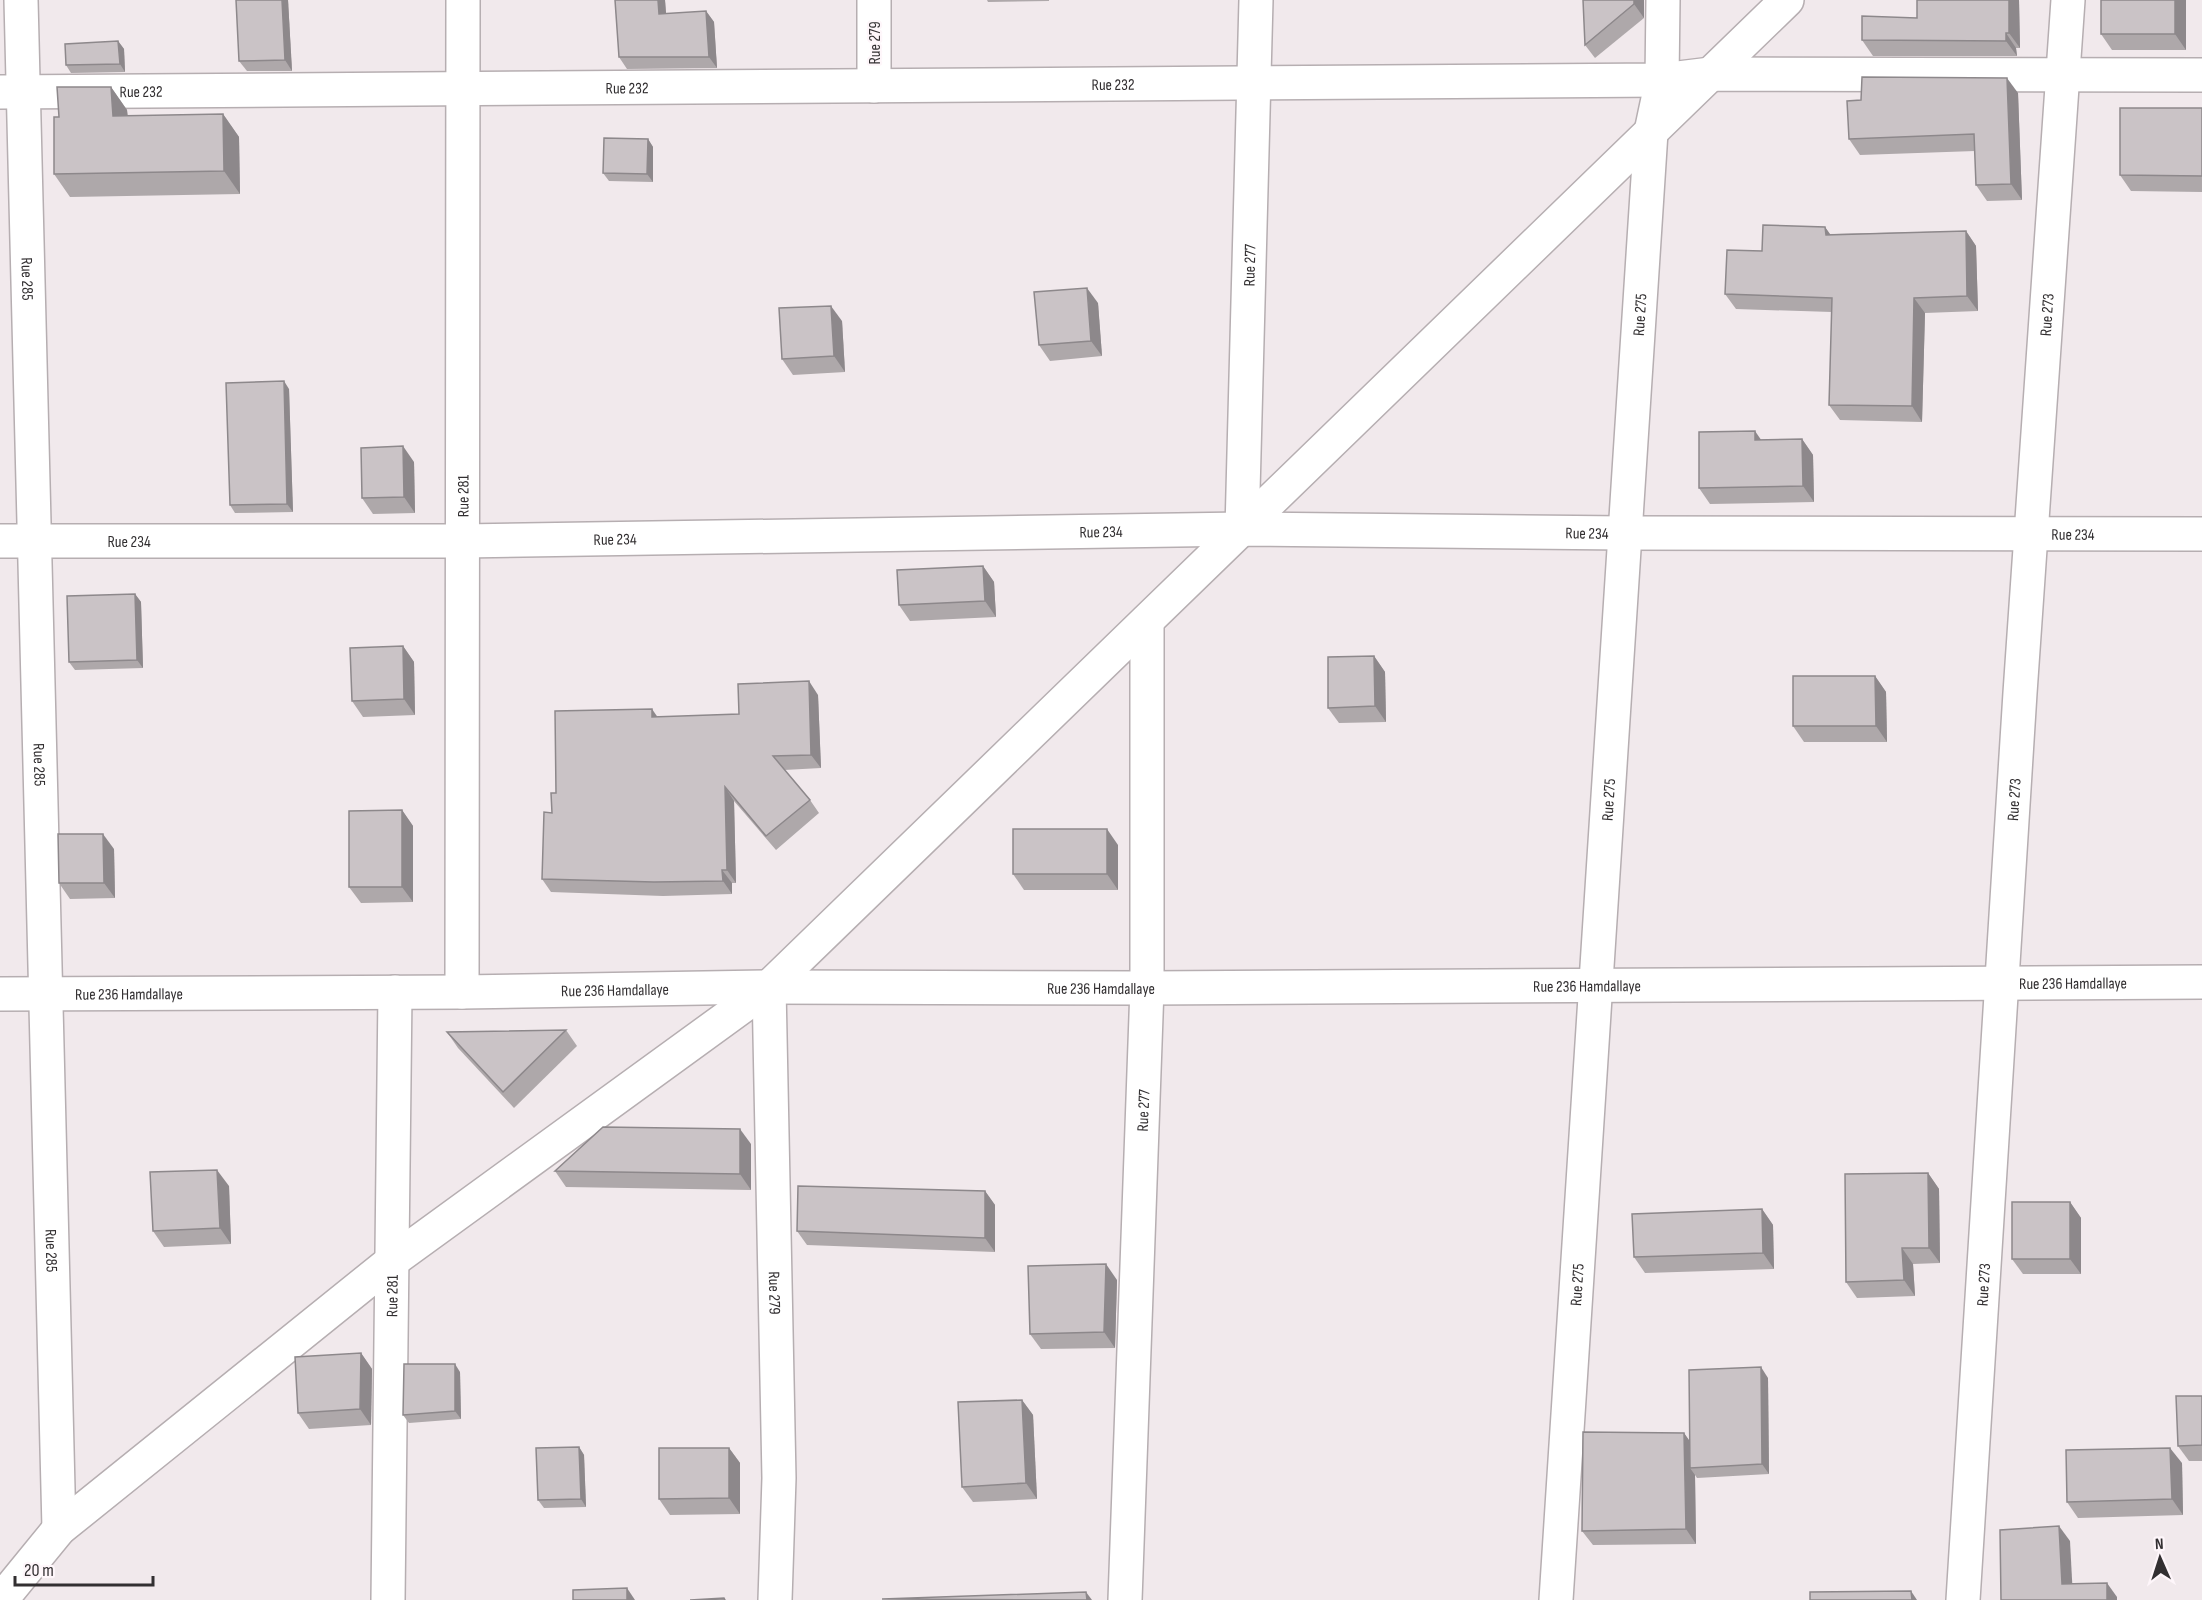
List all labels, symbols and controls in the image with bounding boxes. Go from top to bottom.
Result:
street label: Rue 279 [866,21,885,65]
street label: Rue 232 [1091,76,1135,95]
street label: Rue 232 [605,79,649,99]
street label: Rue 232 [119,83,163,102]
street label: Rue 277 [1240,243,1261,287]
street label: Rue 285 [16,257,36,301]
street label: Rue 275 [1630,293,1652,337]
street label: Rue 273 [2037,293,2059,337]
street label: Rue 281 [454,474,474,517]
street label: Rue 234 [1079,523,1123,543]
street label: Rue 234 [1565,524,1609,544]
street label: Rue 234 [2051,526,2095,545]
street label: Rue 234 [593,530,637,550]
street label: Rue 234 [107,533,151,552]
street label: Rue 285 [28,743,49,787]
street label: Rue 275 [1598,778,1620,822]
street label: Rue 273 [2004,778,2026,822]
street label: Rue 236 Hamdallaye [2019,974,2127,994]
street label: Rue 236 Hamdallaye [1533,977,1641,997]
street label: Rue 236 Hamdallaye [1047,980,1155,999]
street label: Rue 236 Hamdallaye [561,981,669,1001]
street label: Rue 236 Hamdallaye [75,985,183,1005]
street label: Rue 277 [1134,1088,1154,1132]
street label: Rue 285 [41,1229,61,1272]
street label: Rue 275 [1567,1263,1589,1307]
street label: Rue 273 [1973,1263,1995,1307]
street label: Rue 279 [764,1271,784,1315]
street label: Rue 281 [383,1274,403,1317]
north arrow [2130,1528,2190,1588]
text: N [2155,1535,2164,1554]
scale bar [15,1549,153,1587]
text: 20 m [24,1560,54,1581]

